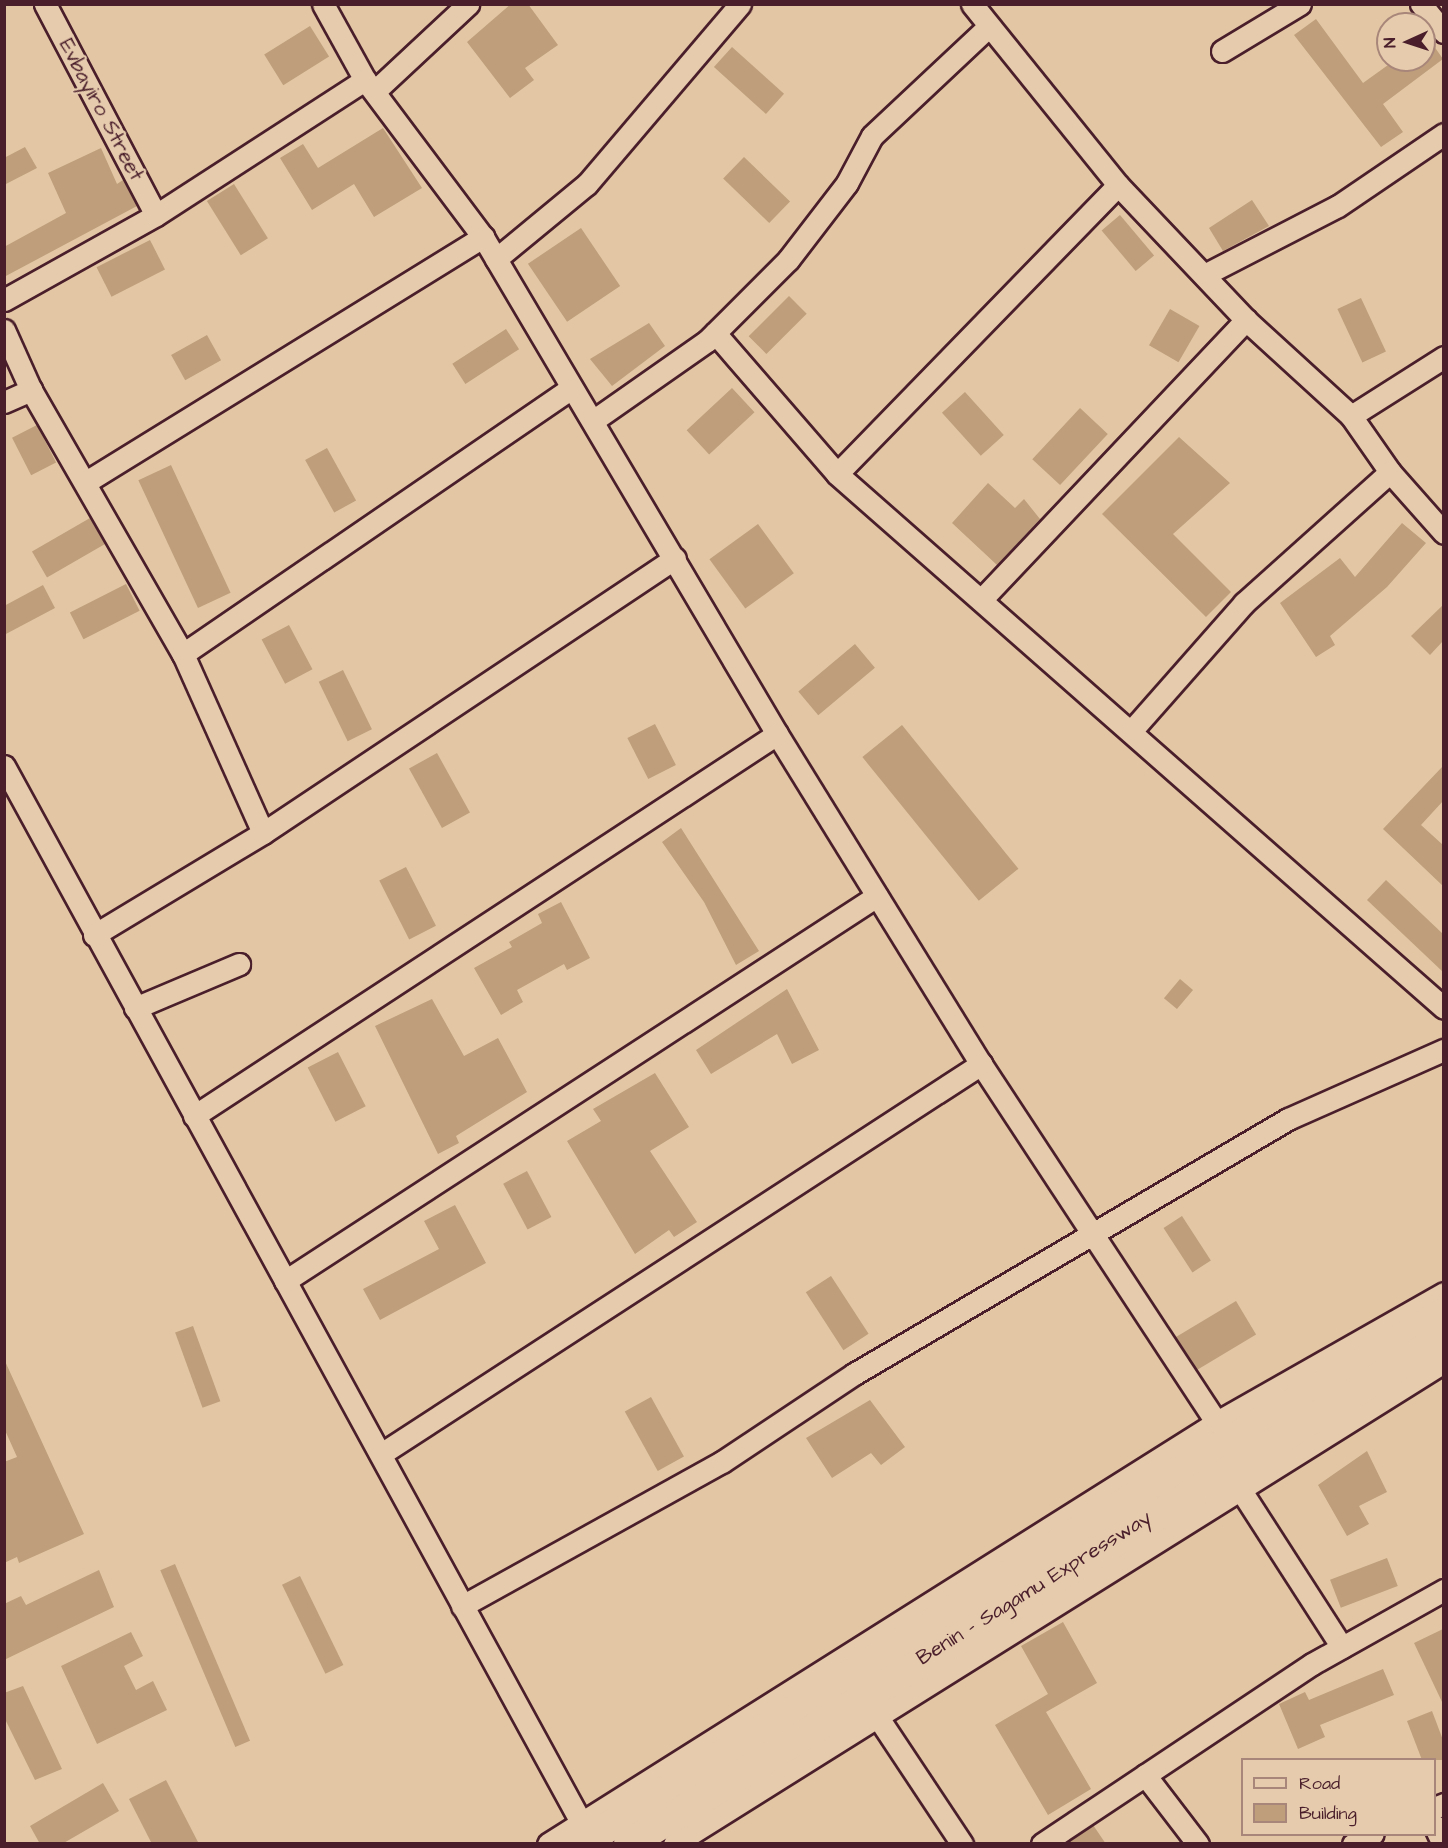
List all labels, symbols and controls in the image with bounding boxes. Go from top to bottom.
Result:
north arrow [1376,12,1436,72]
street label: Evbayiro Street [53,35,149,185]
text: N [1379,37,1401,48]
street label: Benin - Sagamu Expressway [912,1505,1156,1671]
legend [1241,1758,1436,1836]
text: Road [1299,1771,1340,1796]
text: Building [1299,1801,1357,1826]

